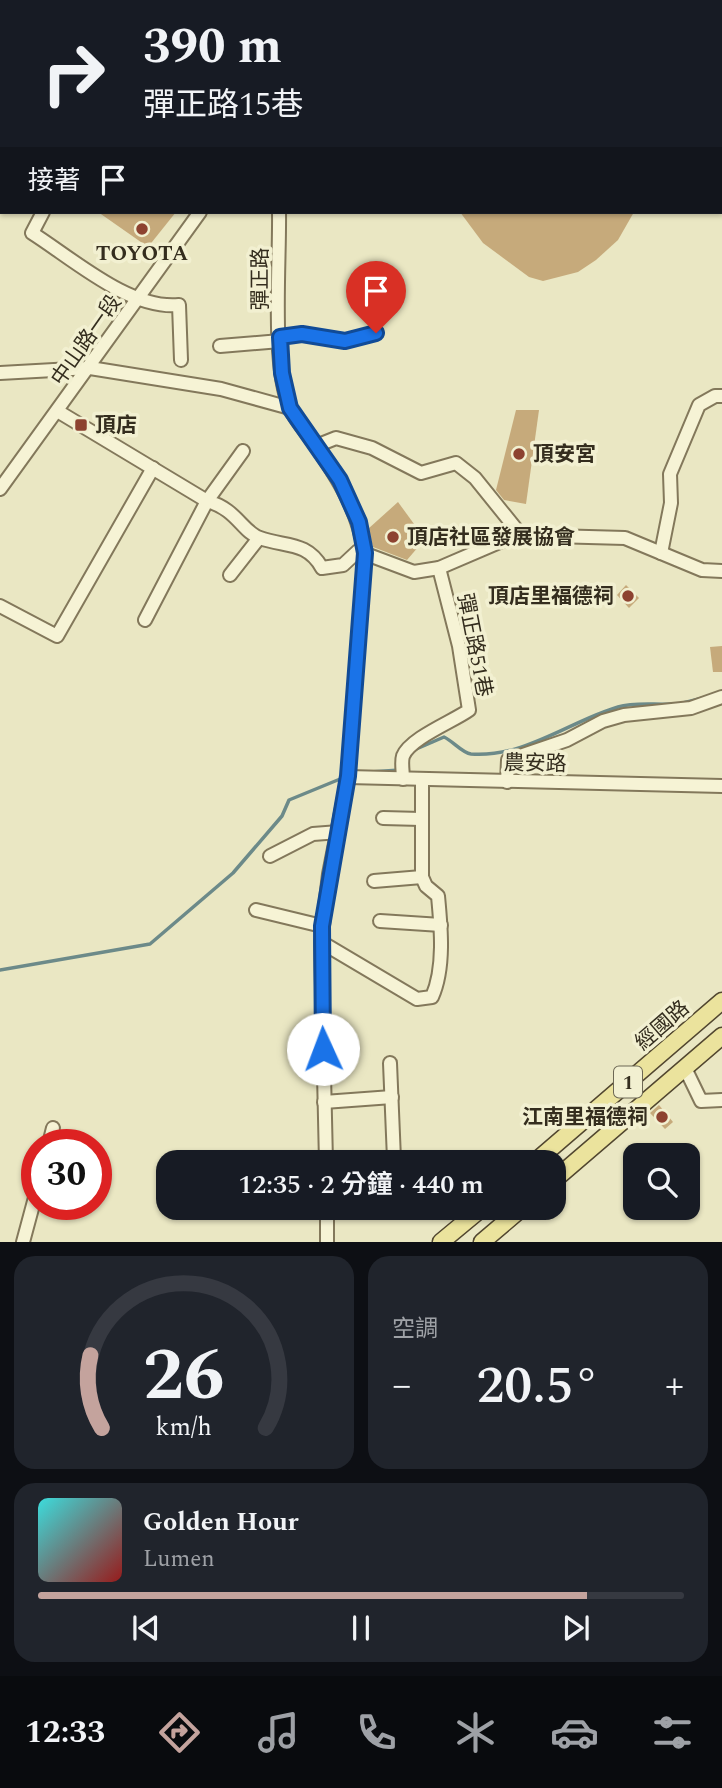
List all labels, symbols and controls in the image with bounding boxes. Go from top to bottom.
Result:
text: 390 m [143,10,282,85]
icon: right [28,28,119,119]
text: 彈正路15巷 [143,81,303,130]
text: 接著 [28,161,80,201]
icon: arrive [94,161,132,199]
marker: TOYOTA [134,221,150,237]
place label: TOYOTA [96,238,188,270]
street label: 彈正路 [245,248,277,311]
pin [346,261,406,333]
icon: arrive [357,272,395,310]
street label: 中山路一段 [44,288,130,393]
place label: 頂店 [95,410,137,442]
marker: 頂店 [73,417,89,433]
place label: 頂安宮 [533,439,596,471]
marker: 頂安宮 [511,446,527,462]
place label: 頂店社區發展協會 [407,522,575,554]
marker: 頂店社區發展協會 [385,529,401,545]
place label: 頂店里福德祠 [488,581,614,613]
marker: 頂店里福德祠 [620,588,636,604]
street label: 彈正路51巷 [448,591,500,700]
street label: 農安路 [503,747,567,781]
street label: 經國路 [628,993,697,1058]
position arrow [286,1012,360,1086]
road number: 1 [614,1066,642,1098]
place label: 江南里福德祠 [522,1102,648,1134]
marker: 江南里福德祠 [654,1109,670,1125]
speed limit sign: 30 [21,1129,112,1220]
map controls [623,1143,700,1220]
button: search [623,1143,700,1220]
text: 12:35 · 2 分鐘 · 440 m [238,1165,484,1205]
text: 空調 [392,1312,438,1347]
text: 26 [143,1322,225,1433]
text: 20.5° [476,1347,600,1426]
text: − [392,1357,411,1415]
text: + [665,1357,684,1415]
text: km/h [156,1409,212,1447]
text: Golden Hour [143,1502,299,1542]
text: Lumen [143,1542,215,1577]
icon: previous [127,1609,165,1647]
icon: pause [342,1609,380,1647]
icon: next [557,1609,595,1647]
text: 12:33 [25,1708,105,1757]
icon: directions [155,1708,204,1757]
icon: music [254,1708,303,1757]
icon: phone [352,1708,401,1757]
icon: climate [451,1708,500,1757]
icon: car [550,1708,599,1757]
icon: filters [648,1708,697,1757]

